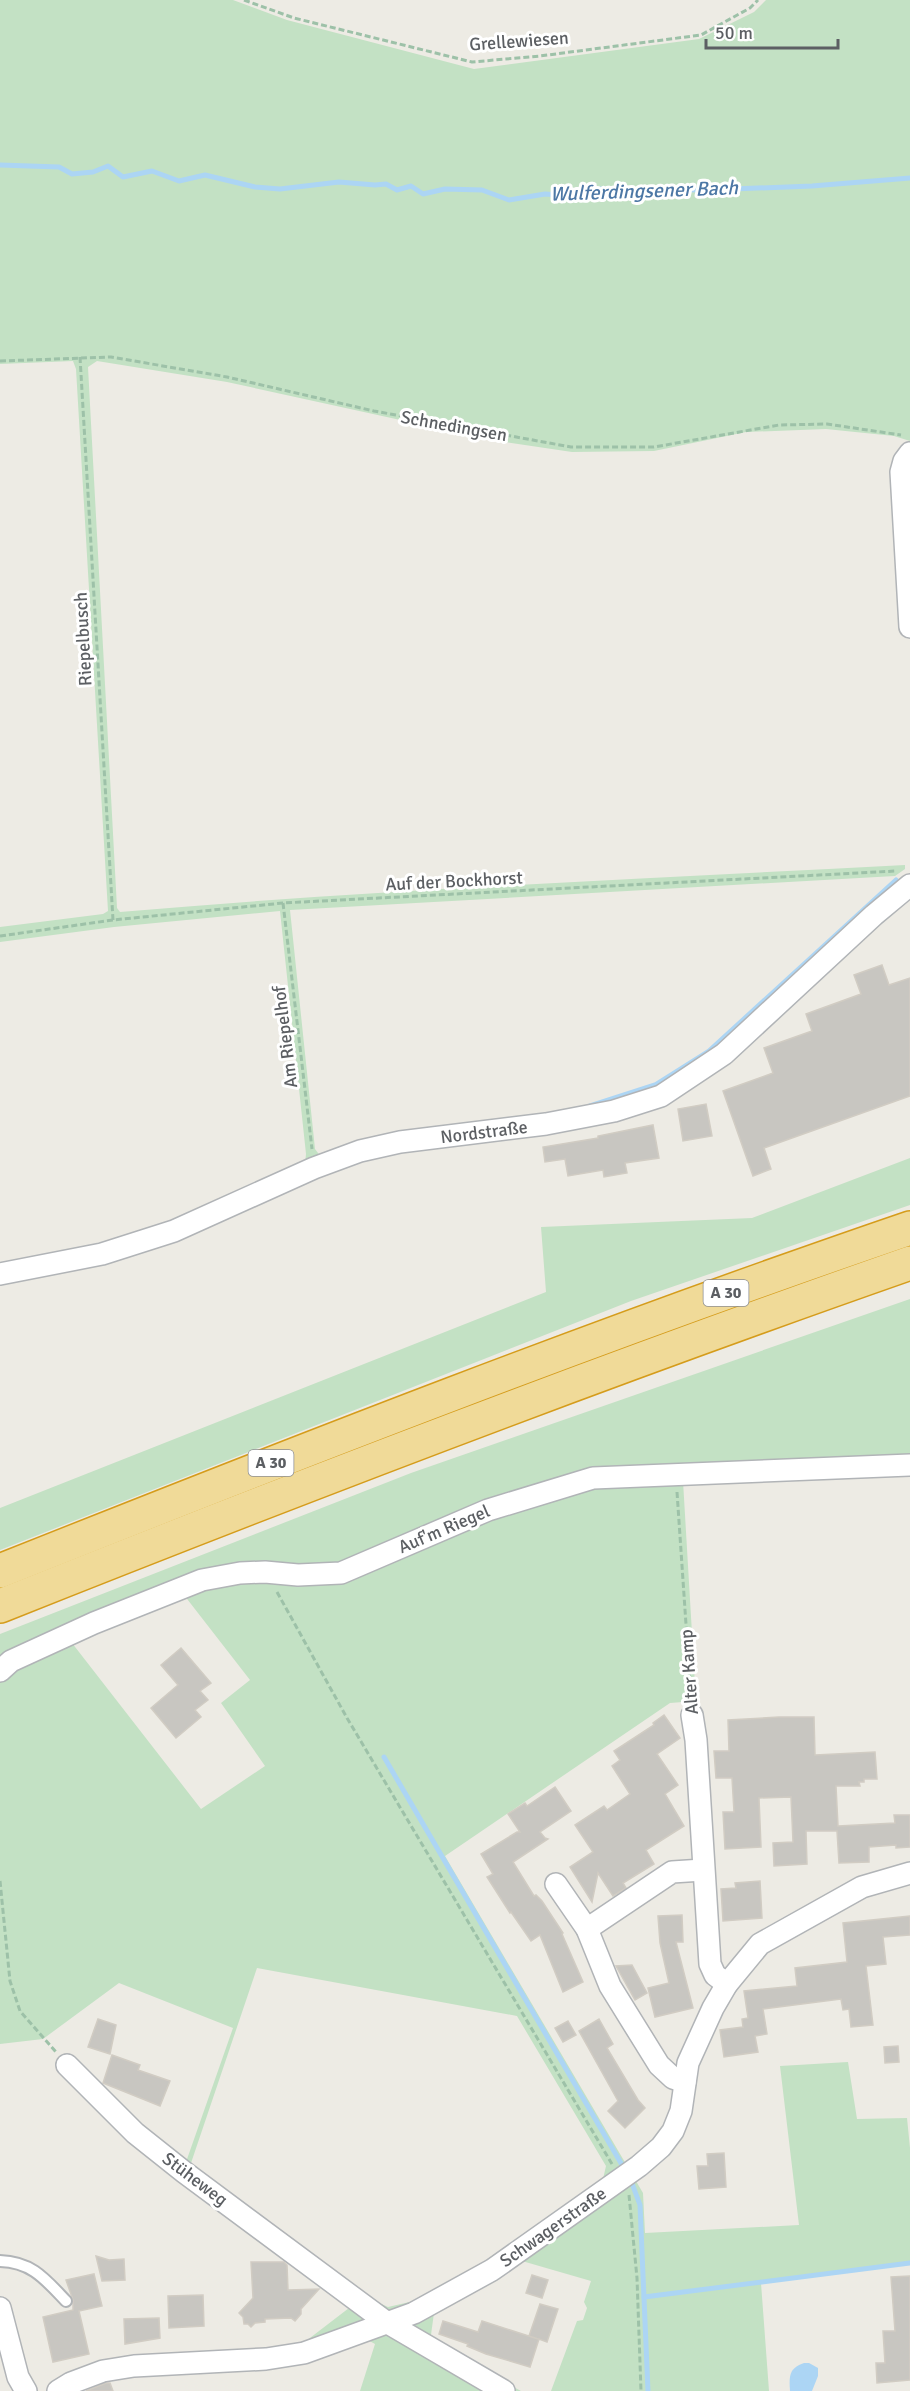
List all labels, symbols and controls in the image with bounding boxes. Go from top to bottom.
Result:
scale bar [706,12,838,50]
text: 50 m [715,22,753,44]
street label: Grellewiesen [469,27,569,55]
water label: Wulferdingsener Bach [550,175,739,207]
street label: Schnedingsen [399,406,509,446]
street label: Riepelbusch [70,591,96,687]
street label: Auf der Bockhorst [385,866,523,896]
street label: Am Riepelhof [268,984,302,1089]
street label: Nordstraße [439,1116,529,1148]
road number: A 30 [704,1280,748,1306]
road number: A 30 [248,1450,294,1476]
street label: Auf'm Riegel [395,1500,493,1558]
street label: Alter Kamp [675,1629,703,1715]
street label: Stüheweg [158,2147,232,2211]
street label: Schwagerstraße [495,2182,611,2272]

